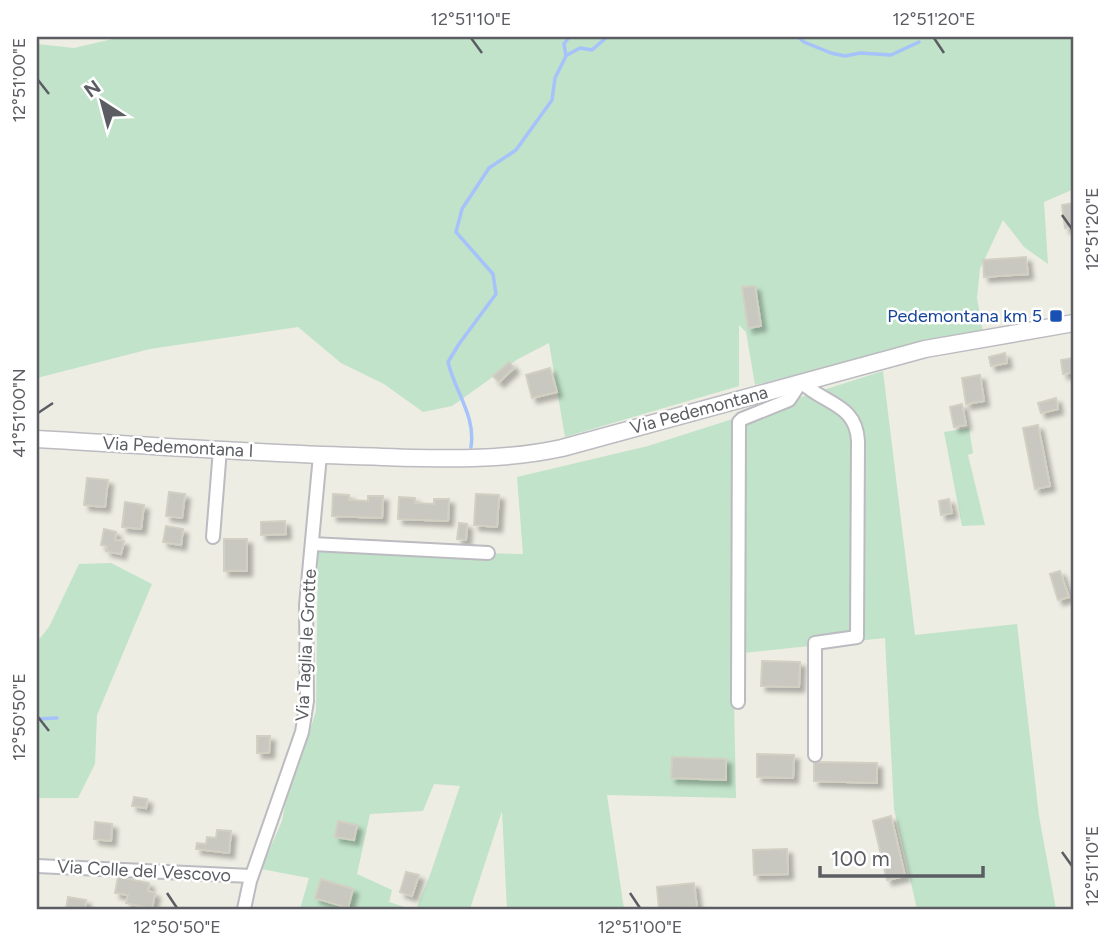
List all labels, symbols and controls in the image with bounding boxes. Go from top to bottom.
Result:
text: 12°51'10"E [431,8,511,30]
text: 12°51'20"E [892,8,976,30]
text: 12°51'00"E [8,37,30,123]
north arrow [66,66,136,136]
text: N [80,75,105,102]
text: 12°51'20"E [1081,187,1103,271]
place label: Pedemontana km 5 [887,305,1042,327]
marker: Pedemontana km 5 [1048,308,1064,324]
text: 41°51'00"N [8,368,30,458]
street label: Via Pedemontana [628,381,770,439]
street label: Via Pedemontana I [102,432,254,462]
street label: Via Taglia le Grotte [291,568,321,722]
text: 12°50'50"E [8,673,30,761]
text: 12°51'10"E [1081,826,1103,906]
scale bar [820,834,983,878]
text: 100 m [831,846,890,871]
street label: Via Colle del Vescovo [56,855,232,887]
text: 12°50'50"E [133,916,221,938]
text: 12°51'00"E [597,916,683,938]

